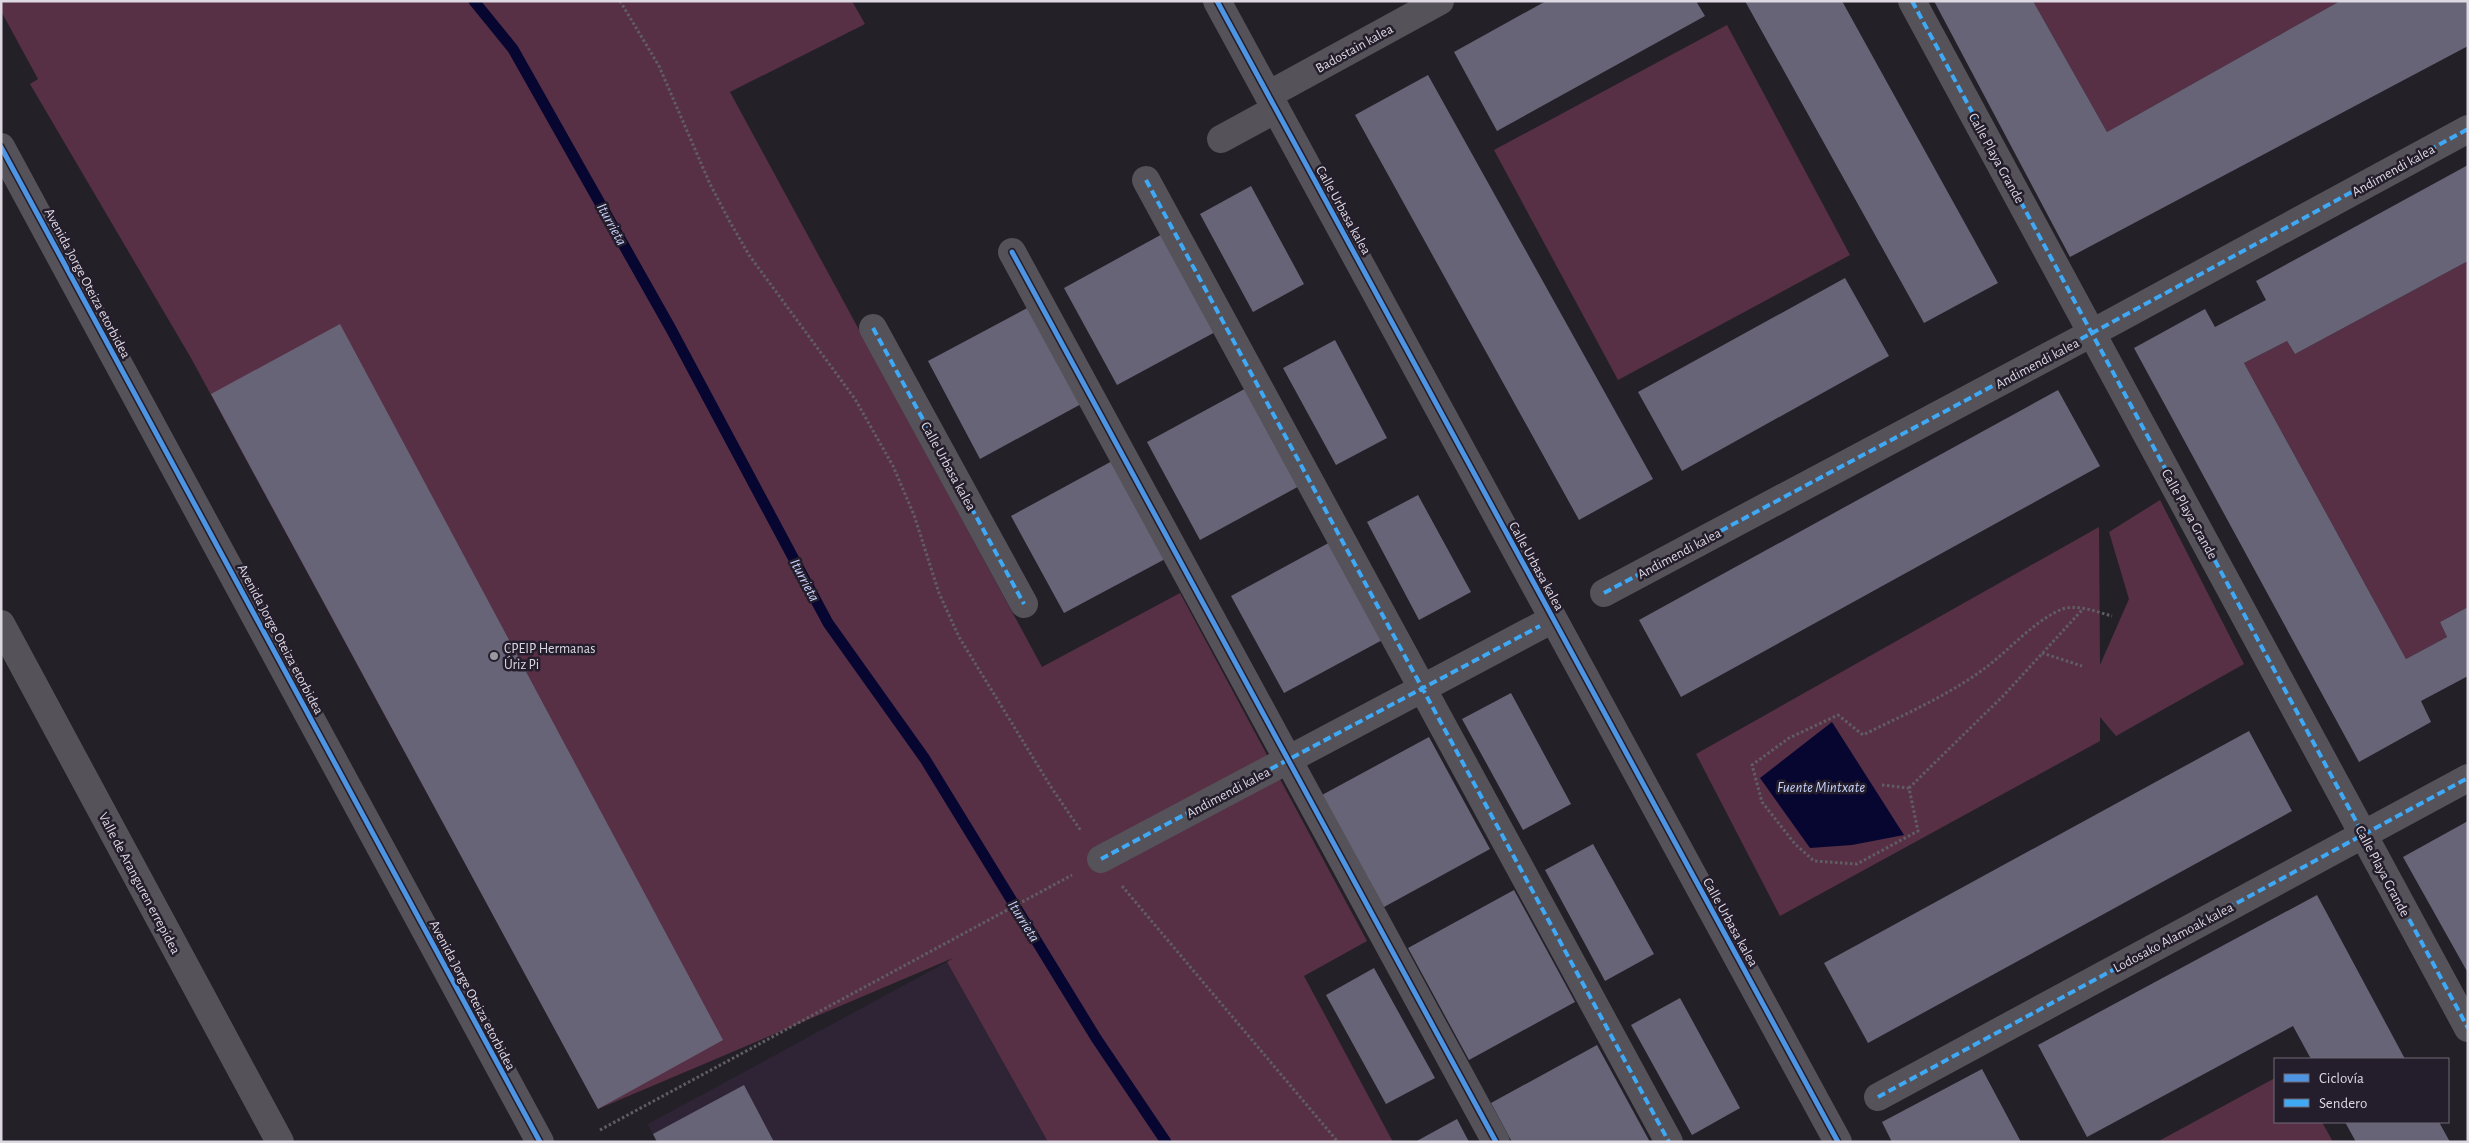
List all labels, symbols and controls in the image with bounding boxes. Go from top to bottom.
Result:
street label: Badostain kalea [1313,22,1396,76]
street label: Calle Playa Grande [1966,111,2027,206]
street label: Andimendi kalea [2350,142,2438,199]
street label: Calle Urbasa kalea [1313,164,1374,258]
water label: Iturrieta [594,201,629,248]
street label: Avenida Jorge Oteiza etorbidea [42,206,133,361]
street label: Andimendi kalea [1993,336,2082,392]
street label: Calle Urbasa kalea [918,420,979,514]
street label: Calle Playa Grande [2159,467,2220,562]
street label: Calle Urbasa kalea [1506,520,1567,614]
street label: Andimendi kalea [1635,526,1724,582]
water label: Iturrieta [787,556,822,604]
street label: Avenida Jorge Oteiza etorbidea [235,562,326,717]
place label: CPEIP Hermanas Úriz Pi [504,642,595,672]
marker: CPEIP Hermanas Úriz Pi [488,650,500,662]
street label: Andimendi kalea [1184,765,1273,821]
water label: Fuente Mintxate [1777,780,1865,795]
street label: Valle de Aranguren errepidea [96,810,183,957]
street label: Calle Playa Grande [2352,824,2412,919]
street label: Calle Urbasa kalea [1700,876,1761,970]
water label: Iturrieta [1005,898,1042,945]
street label: Lodosako Alamoak kalea [2111,900,2236,975]
street label: Avenida Jorge Oteiza etorbidea [427,918,518,1073]
legend [2274,1058,2449,1123]
text: Ciclovía [2319,1071,2364,1086]
text: Sendero [2319,1096,2367,1111]

